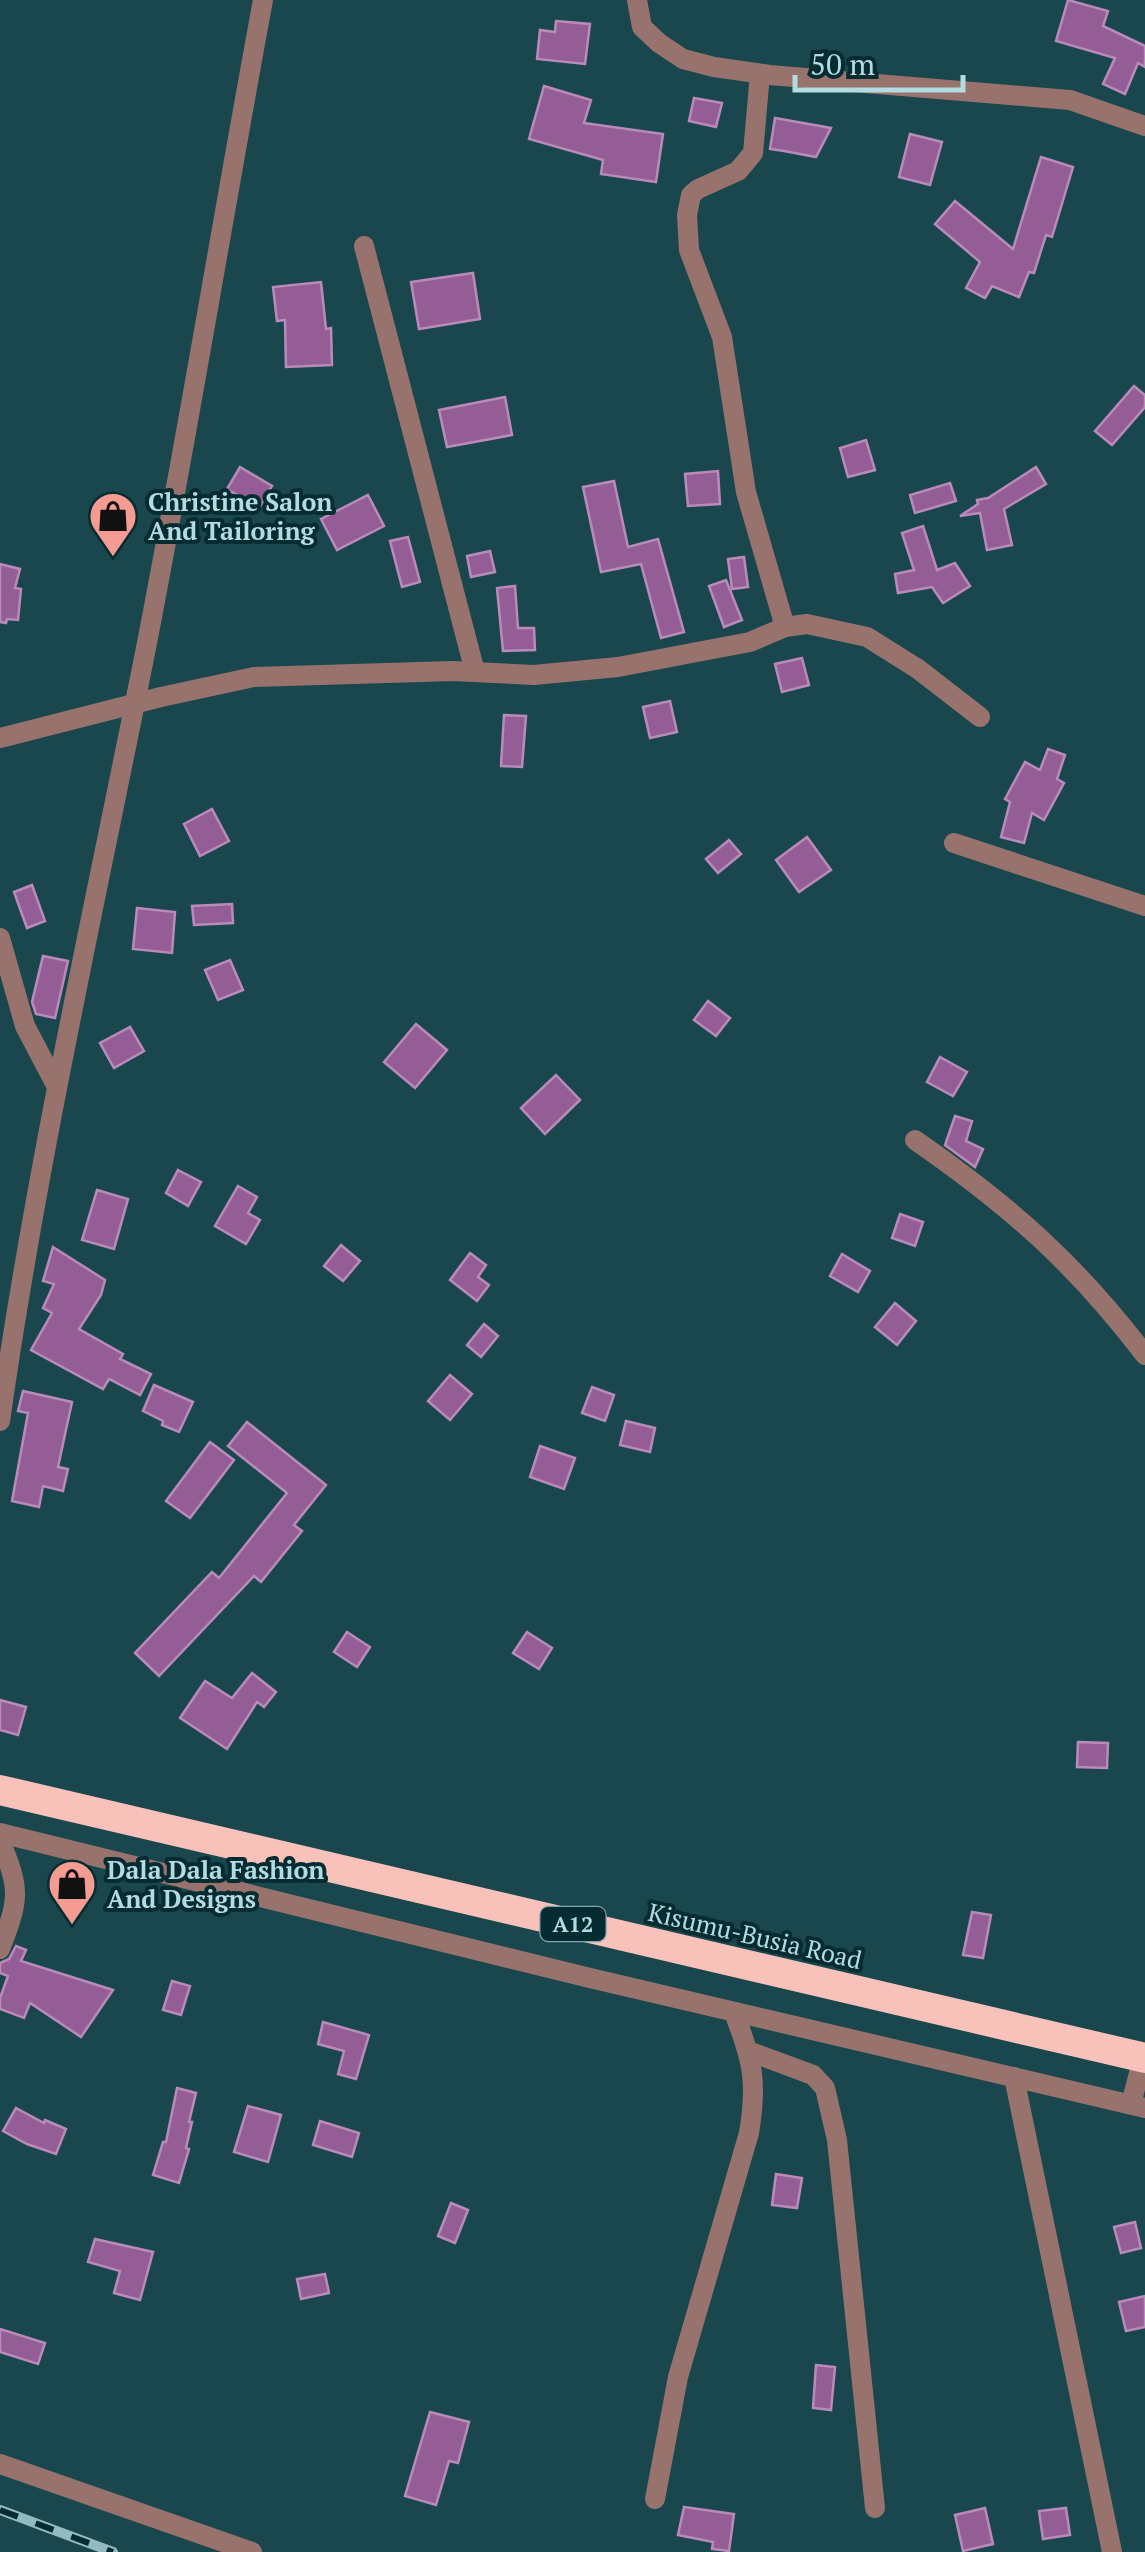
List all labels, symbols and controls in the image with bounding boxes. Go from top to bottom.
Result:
scale bar [795,30,962,92]
text: 50 m [810,44,875,84]
place label: Christine Salon And Tailoring [148,485,332,547]
shop icon: Christine Salon And Tailoring [87,490,139,558]
place label: Dala Dala Fashion And Designs [107,1853,324,1915]
shop icon: Dala Dala Fashion And Designs [46,1858,98,1926]
street label: Kisumu-Busia Road [645,1895,865,1976]
road number: A12 [540,1907,606,1941]

